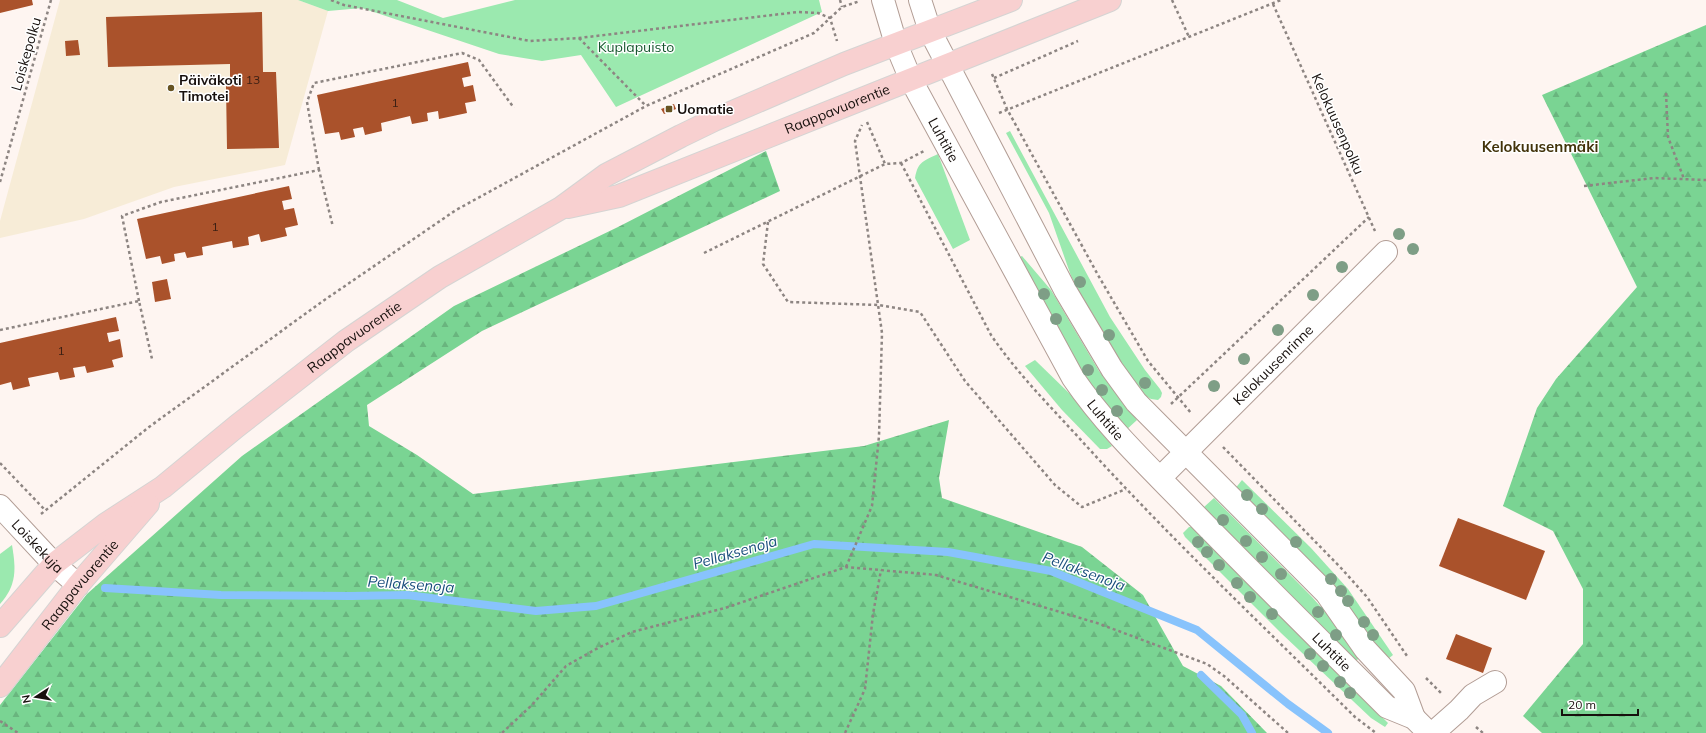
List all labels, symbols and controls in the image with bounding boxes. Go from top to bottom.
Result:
street label: Loiskepolku [7,15,45,93]
park label: Kuplapuisto [598,38,674,56]
place label: Päiväkoti Timotei [179,71,242,105]
street label: Kelokuusenpolku [1308,71,1368,177]
house number: 13 [246,72,260,87]
street label: Raappavuorentie [782,80,892,138]
marker: Päiväkoti Timotei [166,83,176,93]
house number: 1 [391,95,399,110]
place label: Uomatie [677,100,734,118]
marker: Uomatie [664,104,674,114]
street label: Luhtitie [924,114,963,165]
district label: Kelokuusenmäki [1482,137,1598,156]
house number: 1 [211,219,219,234]
street label: Raappavuorentie [304,297,405,377]
street label: Kelokuusenrinne [1229,321,1317,409]
house number: 1 [57,343,65,358]
street label: Luhtitie [1083,396,1128,444]
street label: Loiskekuja [8,515,67,577]
water label: Pellaksenoja [691,531,779,573]
street label: Raappavuorentie [38,536,122,634]
water label: Pellaksenoja [1040,547,1128,595]
water label: Pellaksenoja [367,571,455,597]
street label: Luhtitie [1308,629,1355,675]
north arrow [16,677,56,717]
scale bar [1562,691,1638,717]
text: N [19,694,34,705]
text: 20 m [1568,697,1596,712]

